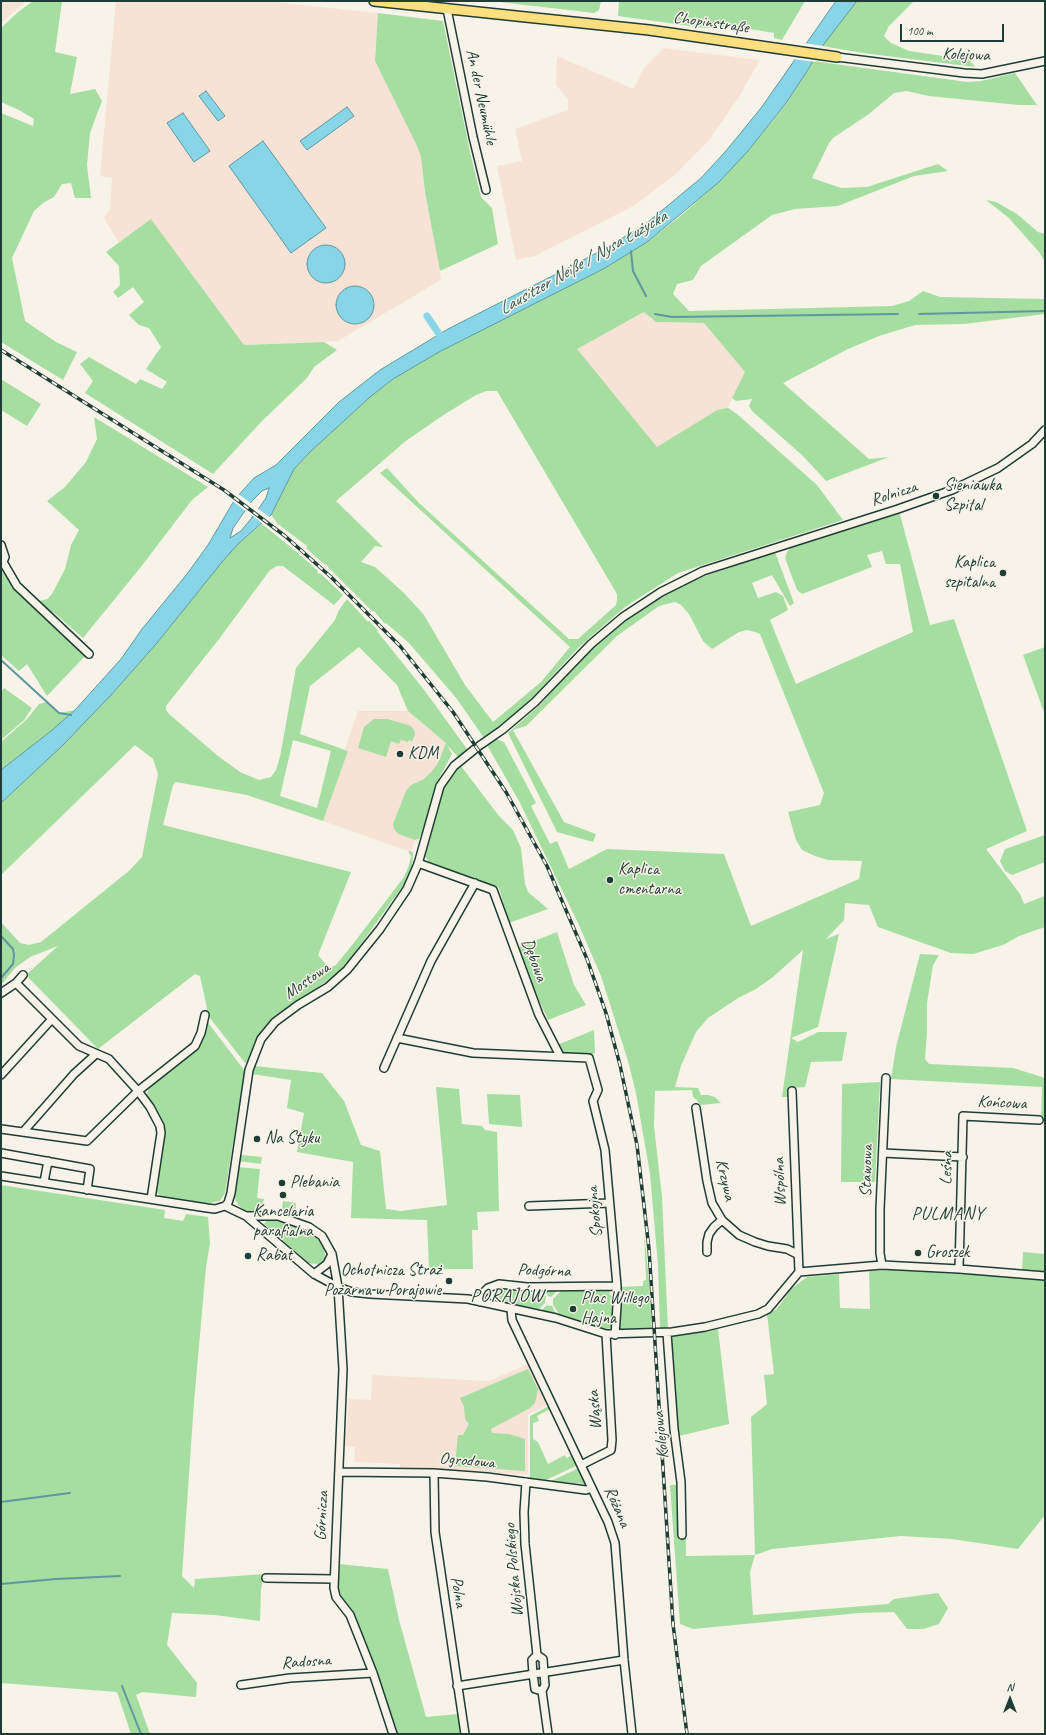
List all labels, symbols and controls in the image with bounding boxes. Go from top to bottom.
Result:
street label: Chopinstraße [672,8,750,38]
scale bar [902,16,1006,42]
text: 100 m [907,23,933,39]
street label: Kolejowa [942,44,990,66]
street label: An der Neumühle [461,48,501,146]
water label: Lausitzer Neiße / Nysa Łużycka [495,206,671,320]
place label: Sieniawka Szpital [944,476,1001,516]
street label: Rolnicza [868,477,920,511]
marker: Sieniawka Szpital [931,491,941,501]
place label: Kaplica szpitalna [944,553,995,593]
marker: Kaplica szpitalna [998,568,1008,578]
place label: KDM [408,744,439,764]
marker: KDM [395,749,405,759]
place label: Kaplica cmentarna [618,860,681,900]
marker: Kaplica cmentarna [605,875,615,885]
street label: Dębowa [517,936,551,984]
street label: Mostowa [280,958,334,1004]
street label: Końcowa [977,1092,1027,1114]
place label: Na Styku [265,1129,319,1149]
marker: Na Styku [252,1134,262,1144]
street label: Stawowa [856,1145,878,1197]
street label: Leśna [936,1151,958,1185]
street label: Krzywa [710,1157,740,1203]
street label: Wspólna [769,1157,791,1207]
place label: Plebania [290,1173,339,1193]
marker: Plebania [277,1178,287,1188]
street label: Spokojna [583,1186,607,1238]
marker: Kancelaria parafialna [278,1190,288,1200]
place label: Kancelaria parafialna [253,1202,313,1242]
district label: PULMANY [911,1203,985,1225]
place label: Groszek [926,1243,969,1263]
place label: Rabat [256,1246,292,1266]
marker: Groszek [913,1248,923,1258]
marker: Rabat [243,1251,253,1261]
street label: Podgórna [517,1260,571,1282]
place label: Ochotnicza Straż Pożarna w Porajowie [324,1261,441,1301]
marker: Ochotnicza Straż Pożarna w Porajowie [444,1276,454,1286]
district label: PORAJÓW [470,1285,544,1307]
place label: Plac Willego Hajna [581,1289,649,1329]
marker: Plac Willego Hajna [568,1304,578,1314]
street label: Wąska [583,1390,607,1430]
street label: Kolejowa [648,1410,674,1460]
street label: Ogrodowa [439,1448,495,1474]
street label: Różana [599,1484,635,1530]
street label: Górnicza [311,1491,333,1541]
street label: Wojska Polskiego [500,1523,528,1617]
street label: Polna [446,1575,470,1609]
street label: Radosna [281,1650,331,1674]
north arrow [990,1679,1030,1719]
text: N [1007,1680,1013,1694]

